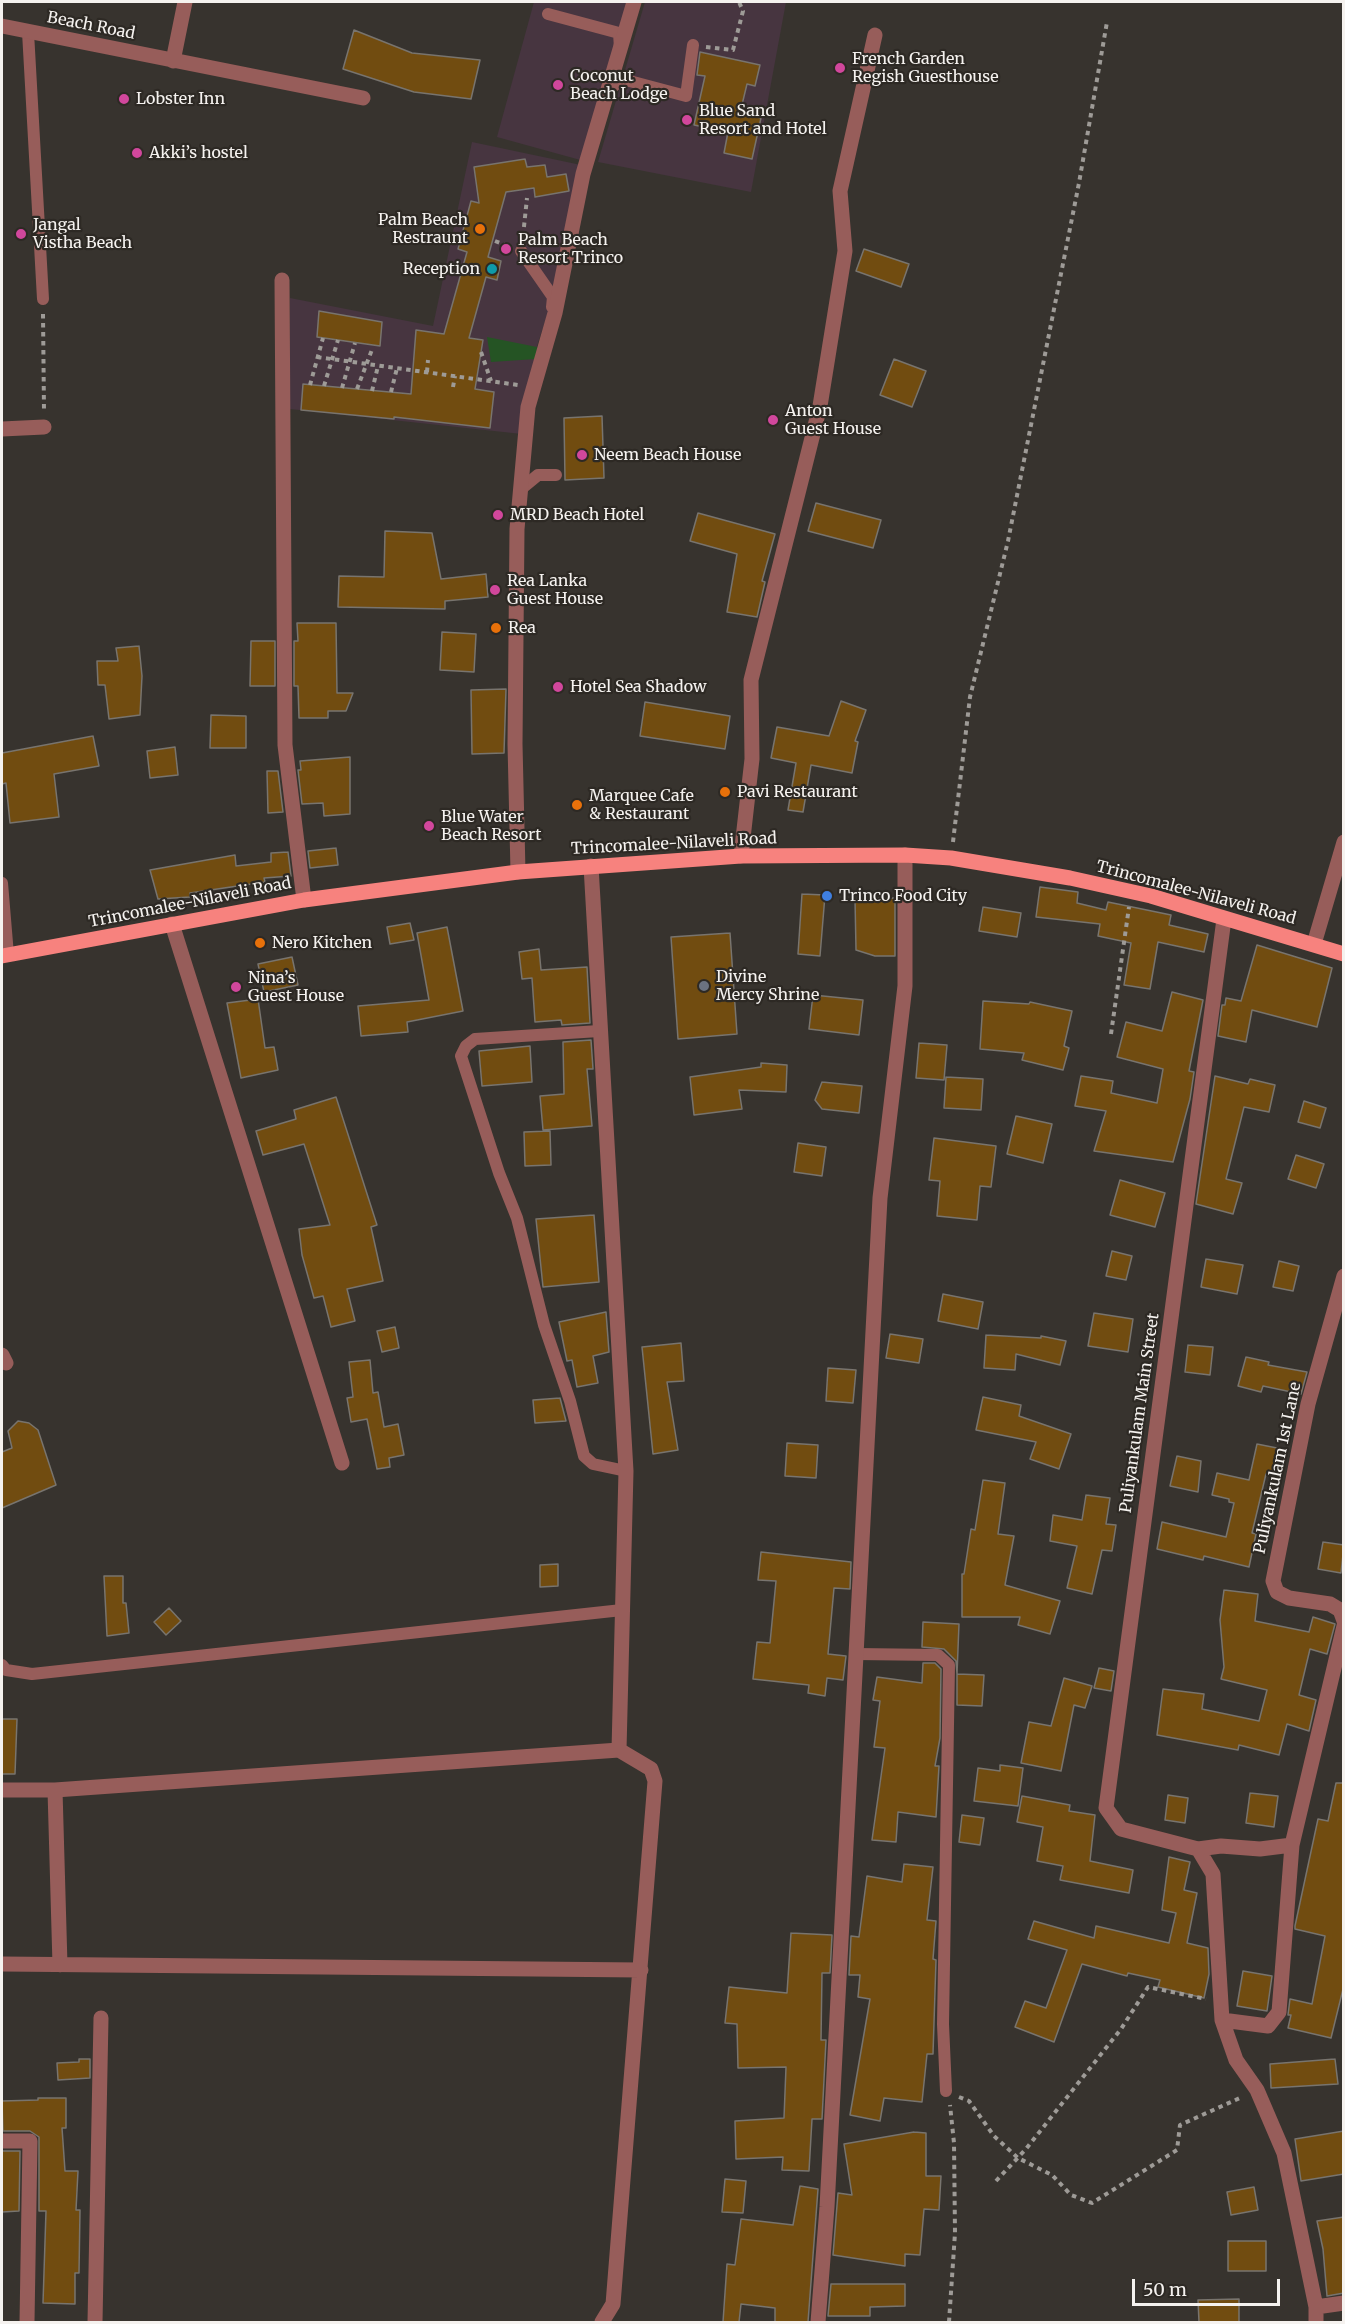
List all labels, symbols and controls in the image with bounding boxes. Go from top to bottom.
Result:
street label: Beach Road [45,8,137,44]
place label: French Garden Regish Guesthouse [852,49,999,87]
marker: French Garden Regish Guesthouse [833,61,847,75]
place label: Coconut Beach Lodge [570,66,668,104]
marker: Coconut Beach Lodge [551,78,565,92]
place label: Lobster Inn [136,89,225,109]
marker: Lobster Inn [117,92,131,106]
place label: Blue Sand Resort and Hotel [699,101,827,139]
marker: Blue Sand Resort and Hotel [680,113,694,127]
place label: Akki’s hostel [149,143,248,163]
marker: Akki’s hostel [130,146,144,160]
place label: Palm Beach Restraunt [378,210,468,248]
place label: Jangal Vistha Beach [33,215,132,253]
marker: Palm Beach Restraunt [473,222,487,236]
marker: Jangal Vistha Beach [14,227,28,241]
place label: Palm Beach Resort Trinco [518,230,623,268]
marker: Palm Beach Resort Trinco [499,242,513,256]
place label: Reception [403,259,480,279]
marker: Reception [485,262,499,276]
place label: Anton Guest House [785,401,881,439]
marker: Anton Guest House [766,413,780,427]
place label: Neem Beach House [594,445,741,465]
marker: Neem Beach House [575,448,589,462]
place label: MRD Beach Hotel [510,505,644,525]
marker: MRD Beach Hotel [491,508,505,522]
place label: Rea Lanka Guest House [507,571,603,609]
marker: Rea Lanka Guest House [488,583,502,597]
place label: Rea [508,618,536,638]
marker: Rea [489,621,503,635]
place label: Hotel Sea Shadow [570,677,707,697]
marker: Hotel Sea Shadow [551,680,565,694]
place label: Pavi Restaurant [737,782,858,802]
marker: Pavi Restaurant [718,785,732,799]
place label: Marquee Cafe & Restaurant [589,786,694,824]
marker: Marquee Cafe & Restaurant [570,798,584,812]
place label: Blue Water Beach Resort [441,807,541,845]
marker: Blue Water Beach Resort [422,819,436,833]
street label: Trincomalee-Nilaveli Road [571,829,777,859]
street label: Trincomalee-Nilaveli Road [1094,857,1298,929]
street label: Trincomalee-Nilaveli Road [87,874,293,932]
place label: Trinco Food City [839,886,967,906]
marker: Trinco Food City [820,889,834,903]
place label: Nero Kitchen [272,933,372,953]
marker: Nero Kitchen [253,936,267,950]
place label: Divine Mercy Shrine [716,967,819,1005]
place label: Nina’s Guest House [248,968,344,1006]
marker: Divine Mercy Shrine [697,979,711,993]
marker: Nina’s Guest House [229,980,243,994]
street label: Puliyankulam Main Street [1116,1312,1164,1514]
street label: Puliyankulam 1st Lane [1250,1381,1306,1555]
scale bar [1135,2267,1284,2305]
text: 50 m [1143,2278,1187,2301]

